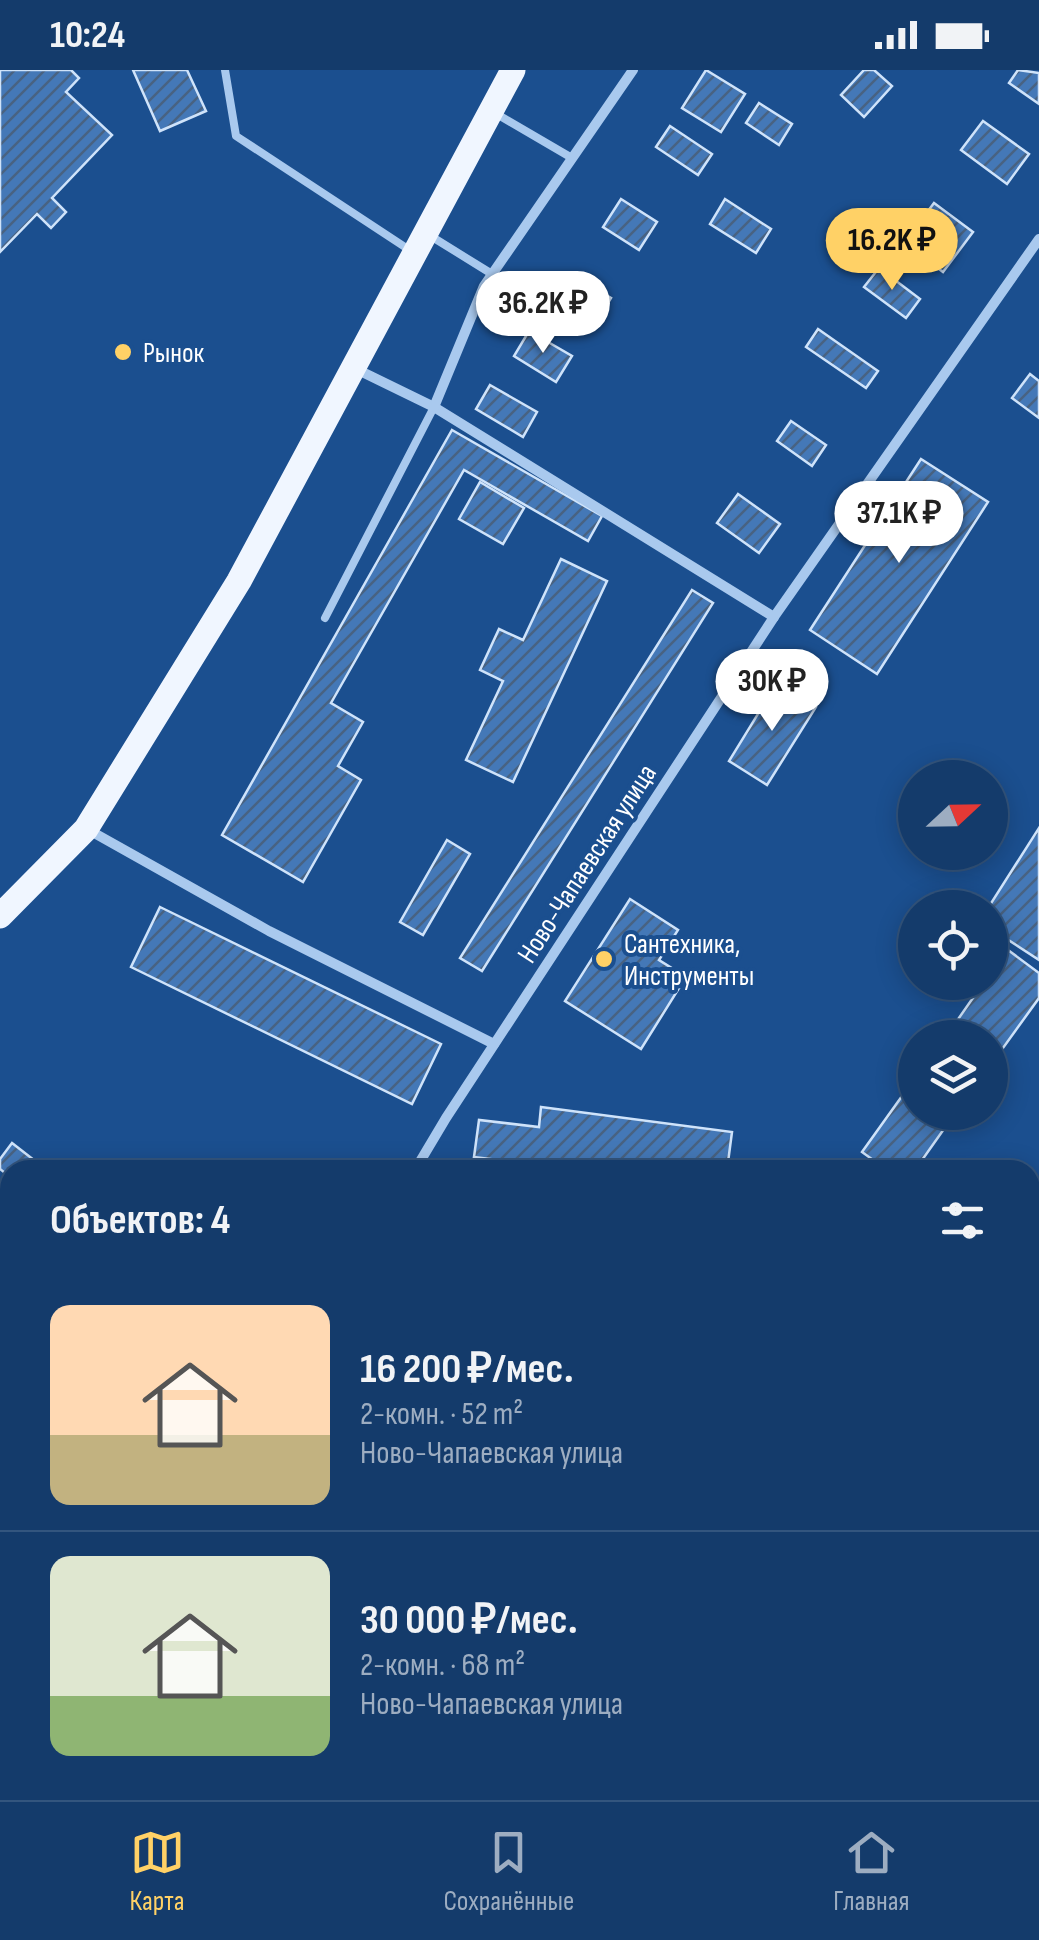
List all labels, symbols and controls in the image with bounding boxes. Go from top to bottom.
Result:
text: 10:24 [50,13,125,58]
pin: 16.2K ₽ [800,208,984,293]
text: 16.2K ₽ [848,221,936,260]
pin: 36.2K ₽ [451,271,635,356]
text: 36.2K ₽ [498,284,588,323]
place label: Рынок [143,337,205,370]
marker: Рынок [112,341,134,363]
pin: 37.1K ₽ [807,481,991,566]
text: 37.1K ₽ [856,494,942,533]
pin: 30K ₽ [702,649,842,734]
text: 30K ₽ [738,662,806,701]
street label: Ново-Чапаевская улица [511,758,664,969]
north arrow [898,760,1008,870]
map controls [898,760,1008,1130]
button: locate [898,890,1008,1000]
place label: Сантехника, Инструменты [624,928,754,993]
marker: Сантехника, Инструменты [593,948,615,970]
button: layers [898,1020,1008,1130]
icon: filters [935,1193,990,1248]
text: Объектов: 4 [50,1195,230,1246]
text: 16 200 ₽/мес. [360,1344,574,1395]
icon: home [130,1345,250,1465]
text: 2-комн. · 52 m² [360,1395,523,1434]
text: Ново-Чапаевская улица [360,1434,623,1473]
text: 30 000 ₽/мес. [360,1595,578,1646]
icon: home [130,1596,250,1716]
text: 2-комн. · 68 m² [360,1646,525,1685]
text: Ново-Чапаевская улица [360,1685,623,1724]
tab: Карта [129,1825,185,1918]
tab: Сохранённые [444,1825,574,1918]
tab: Главная [833,1825,910,1918]

